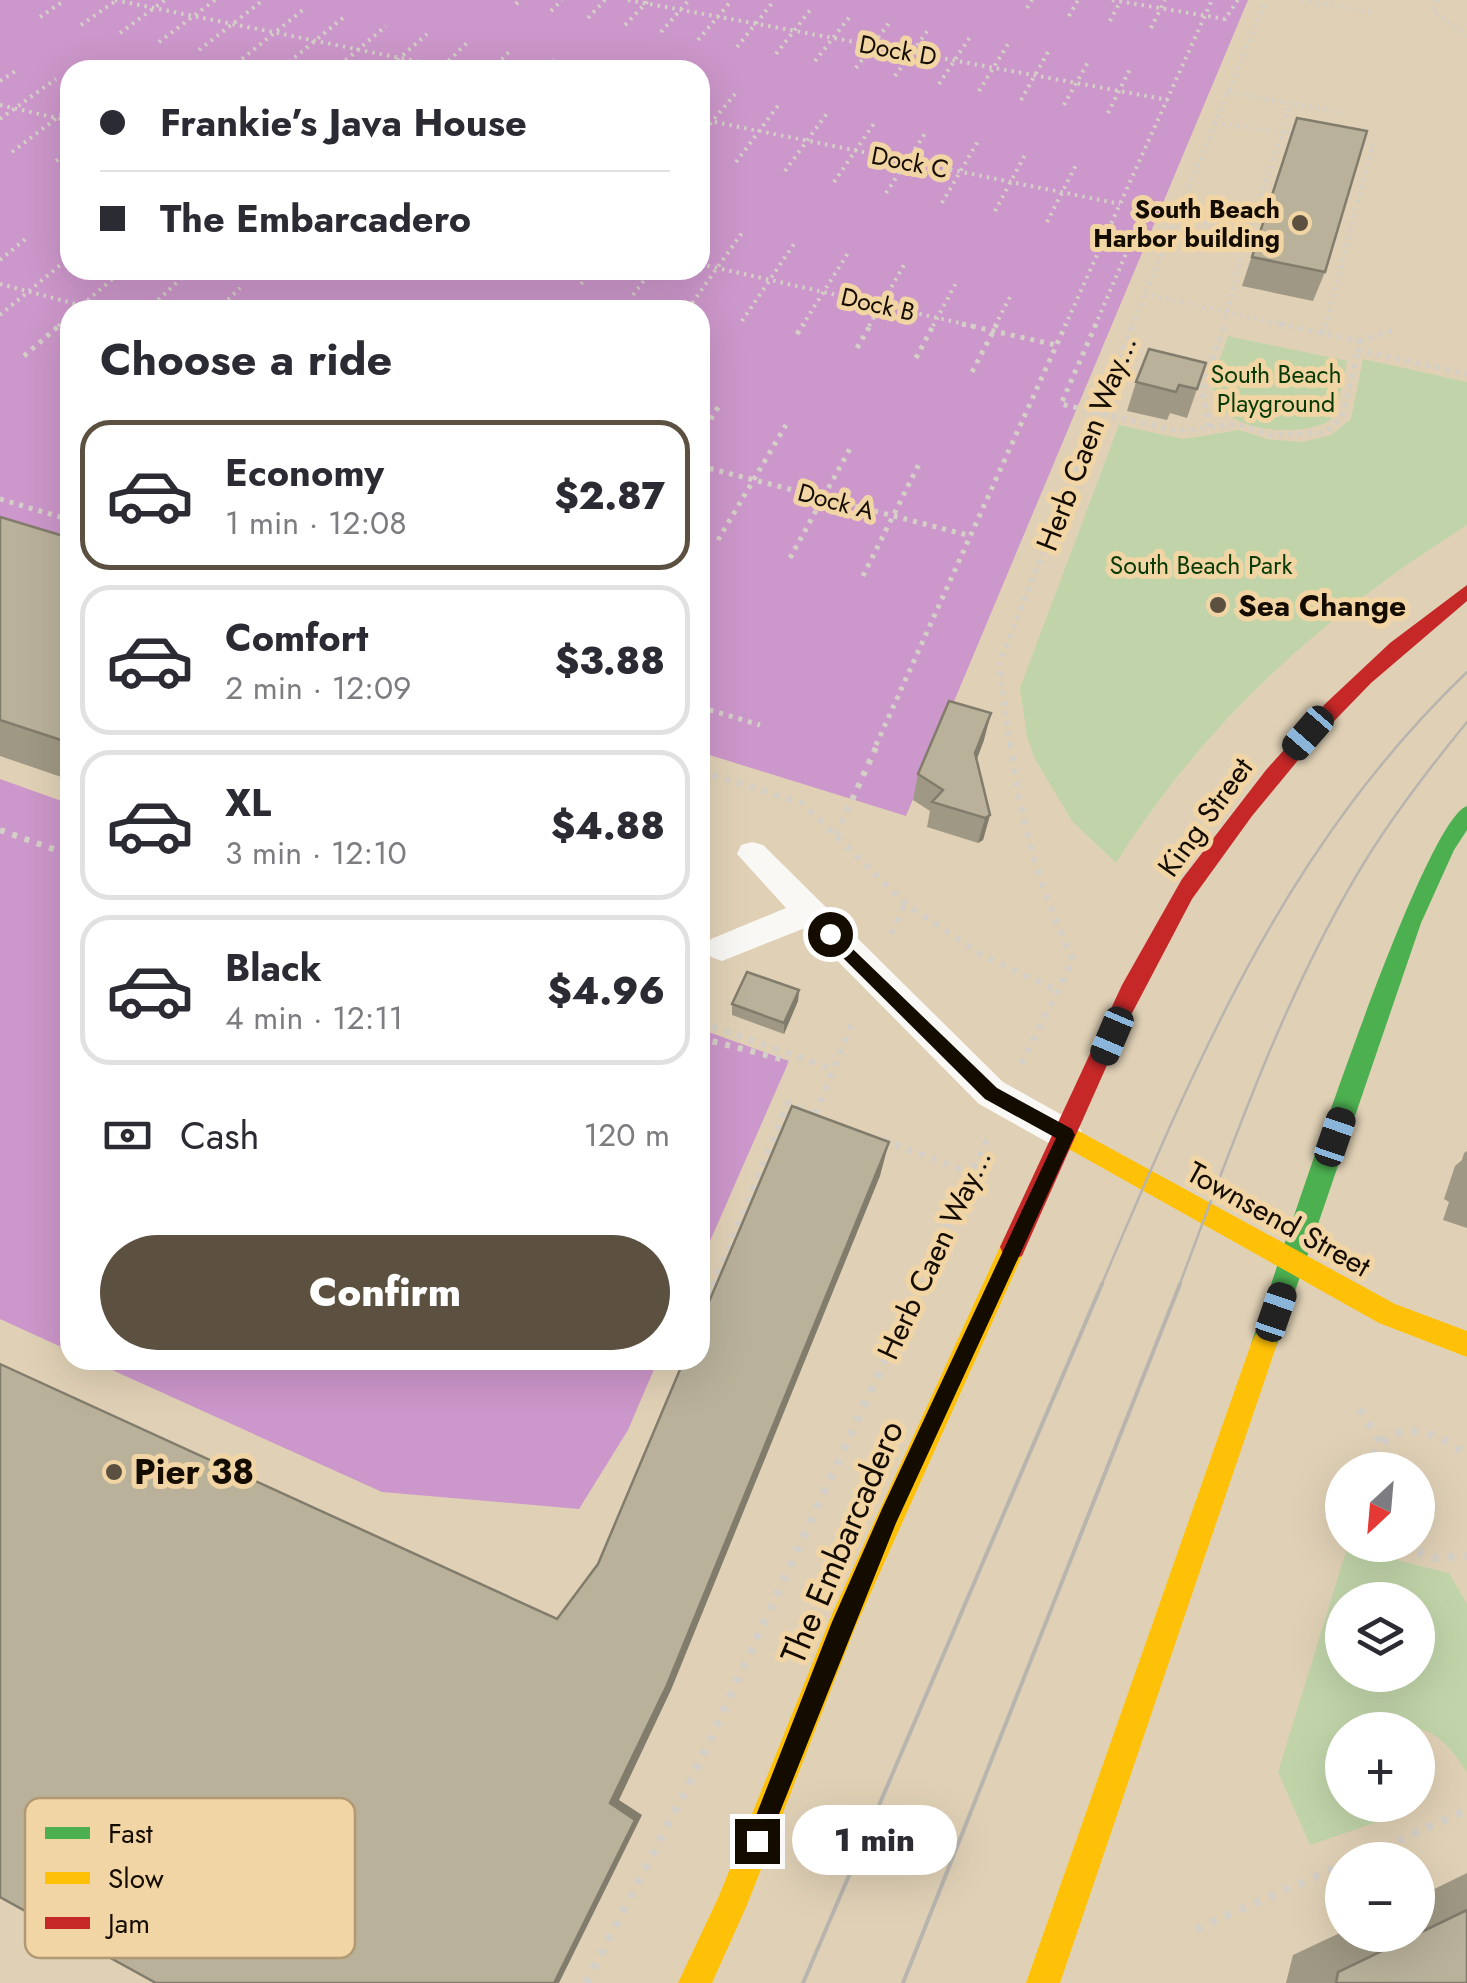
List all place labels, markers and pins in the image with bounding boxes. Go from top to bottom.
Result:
place label: South Beach Harbor building [1093,191,1280,256]
marker: South Beach Harbor building [1289,212,1311,234]
place label: Sea Change [1238,584,1406,627]
marker: Sea Change [1207,594,1229,616]
place label: Pier 38 [134,1447,254,1497]
marker: Pier 38 [103,1461,125,1483]

